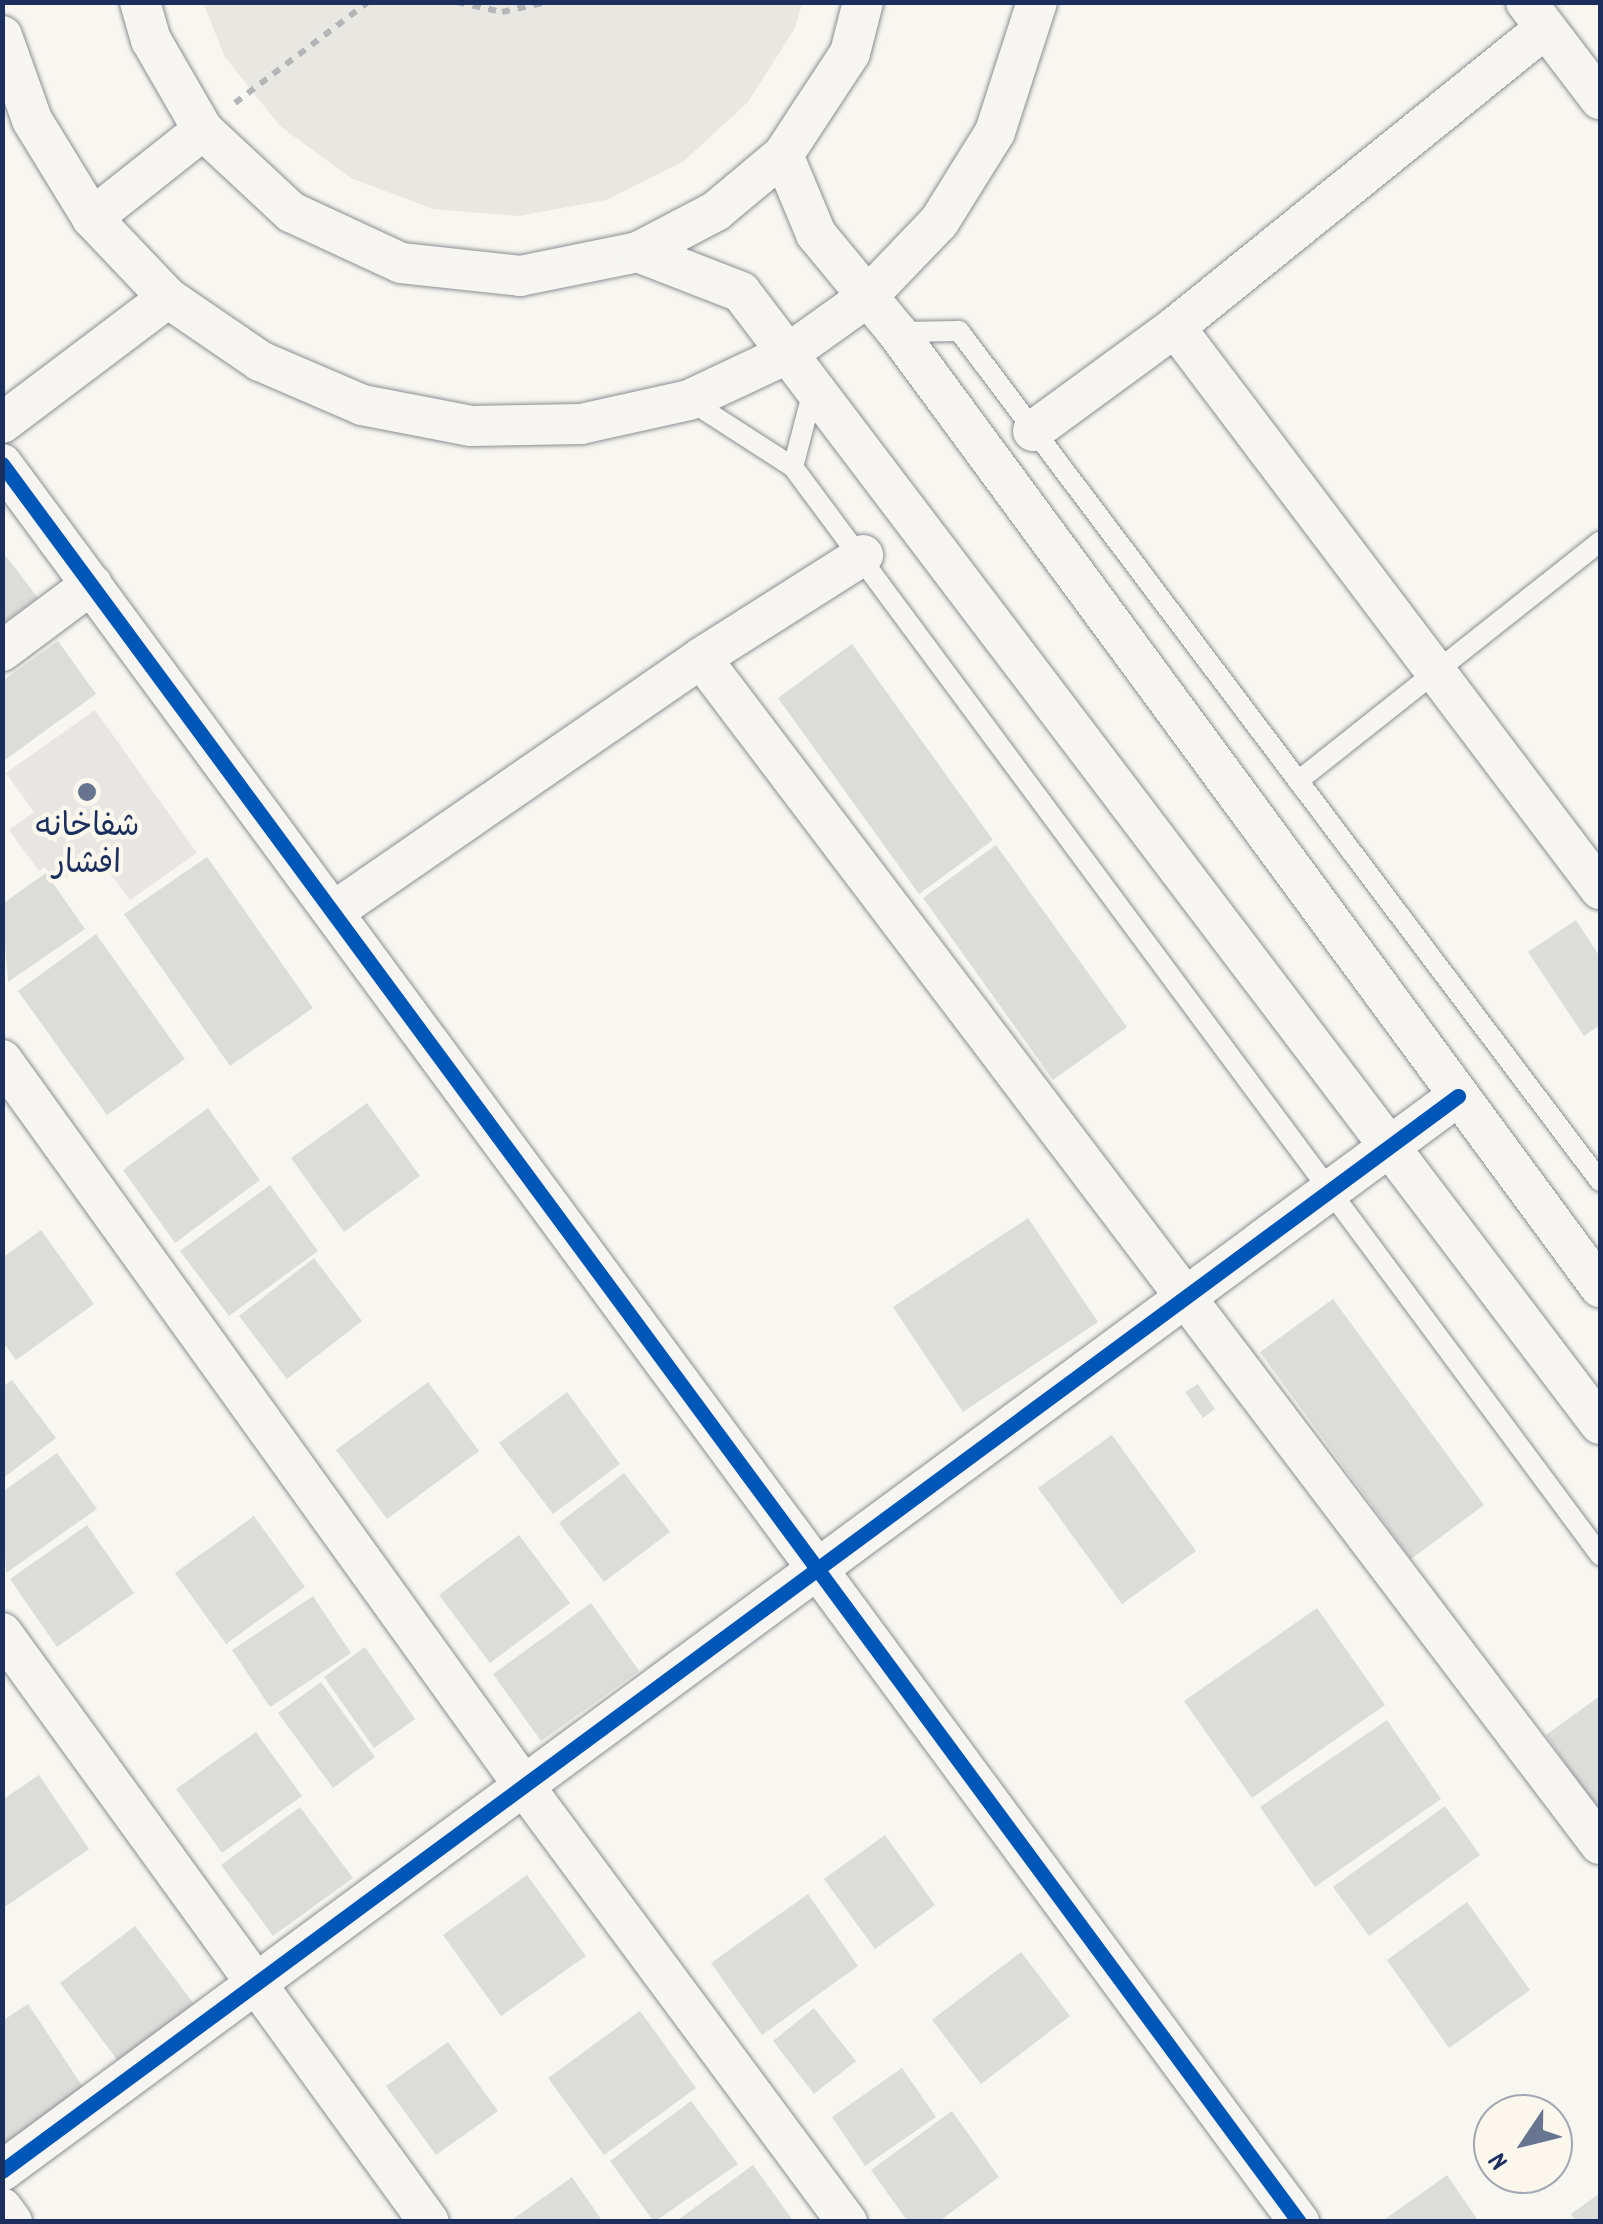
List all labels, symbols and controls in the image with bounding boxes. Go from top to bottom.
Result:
marker: شفاخانه افشار [74,779,100,805]
place label: شفاخانه افشار [34,811,140,886]
north arrow [1473,2094,1573,2194]
text: N [1480,2143,1520,2177]

